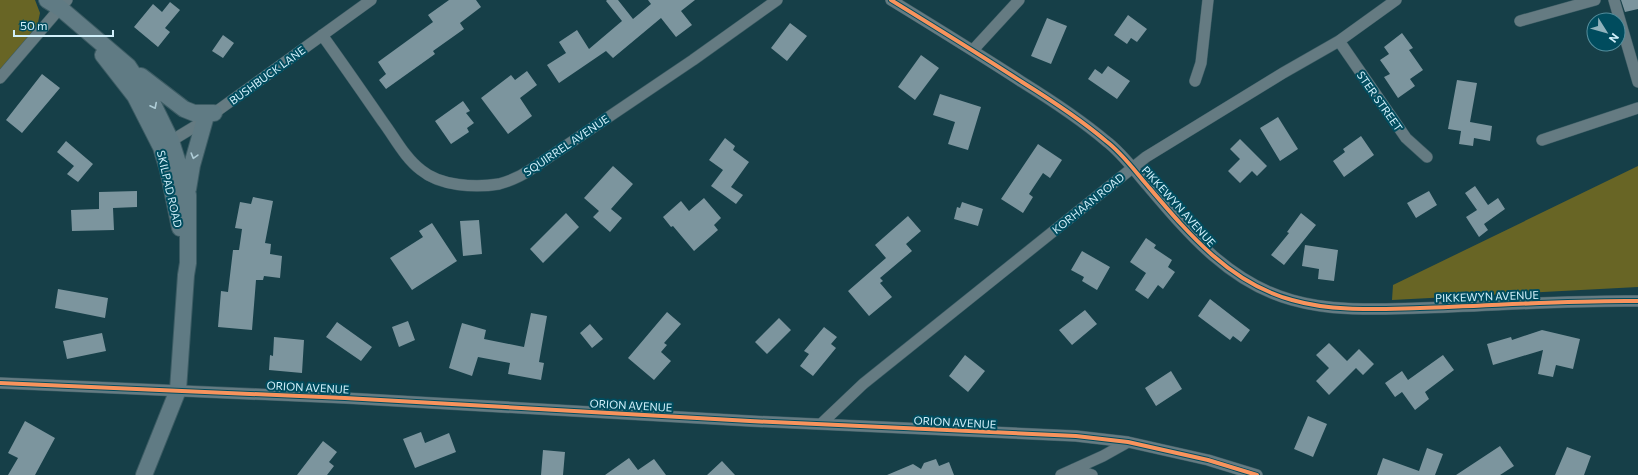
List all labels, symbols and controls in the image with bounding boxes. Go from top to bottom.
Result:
scale bar [14,12,113,38]
north arrow [1586,12,1626,52]
text: 50 m [20,18,48,32]
text: N [1607,31,1622,46]
street label: BUSHBUCK LANE [226,43,308,107]
street label: STER STREET [1355,69,1405,133]
one-way arrow [149,102,157,109]
street label: SQUIRREL AVENUE [521,112,611,178]
street label: SKILPAD ROAD [155,149,185,229]
one-way arrow [190,152,199,159]
street label: PIKKEWYN AVENUE [1139,163,1219,249]
street label: KORHAAN ROAD [1049,170,1127,236]
street label: PIKKEWYN AVENUE [1435,288,1539,304]
street label: ORION AVENUE [266,378,350,396]
street label: ORION AVENUE [589,396,673,414]
street label: ORION AVENUE [913,413,997,431]

